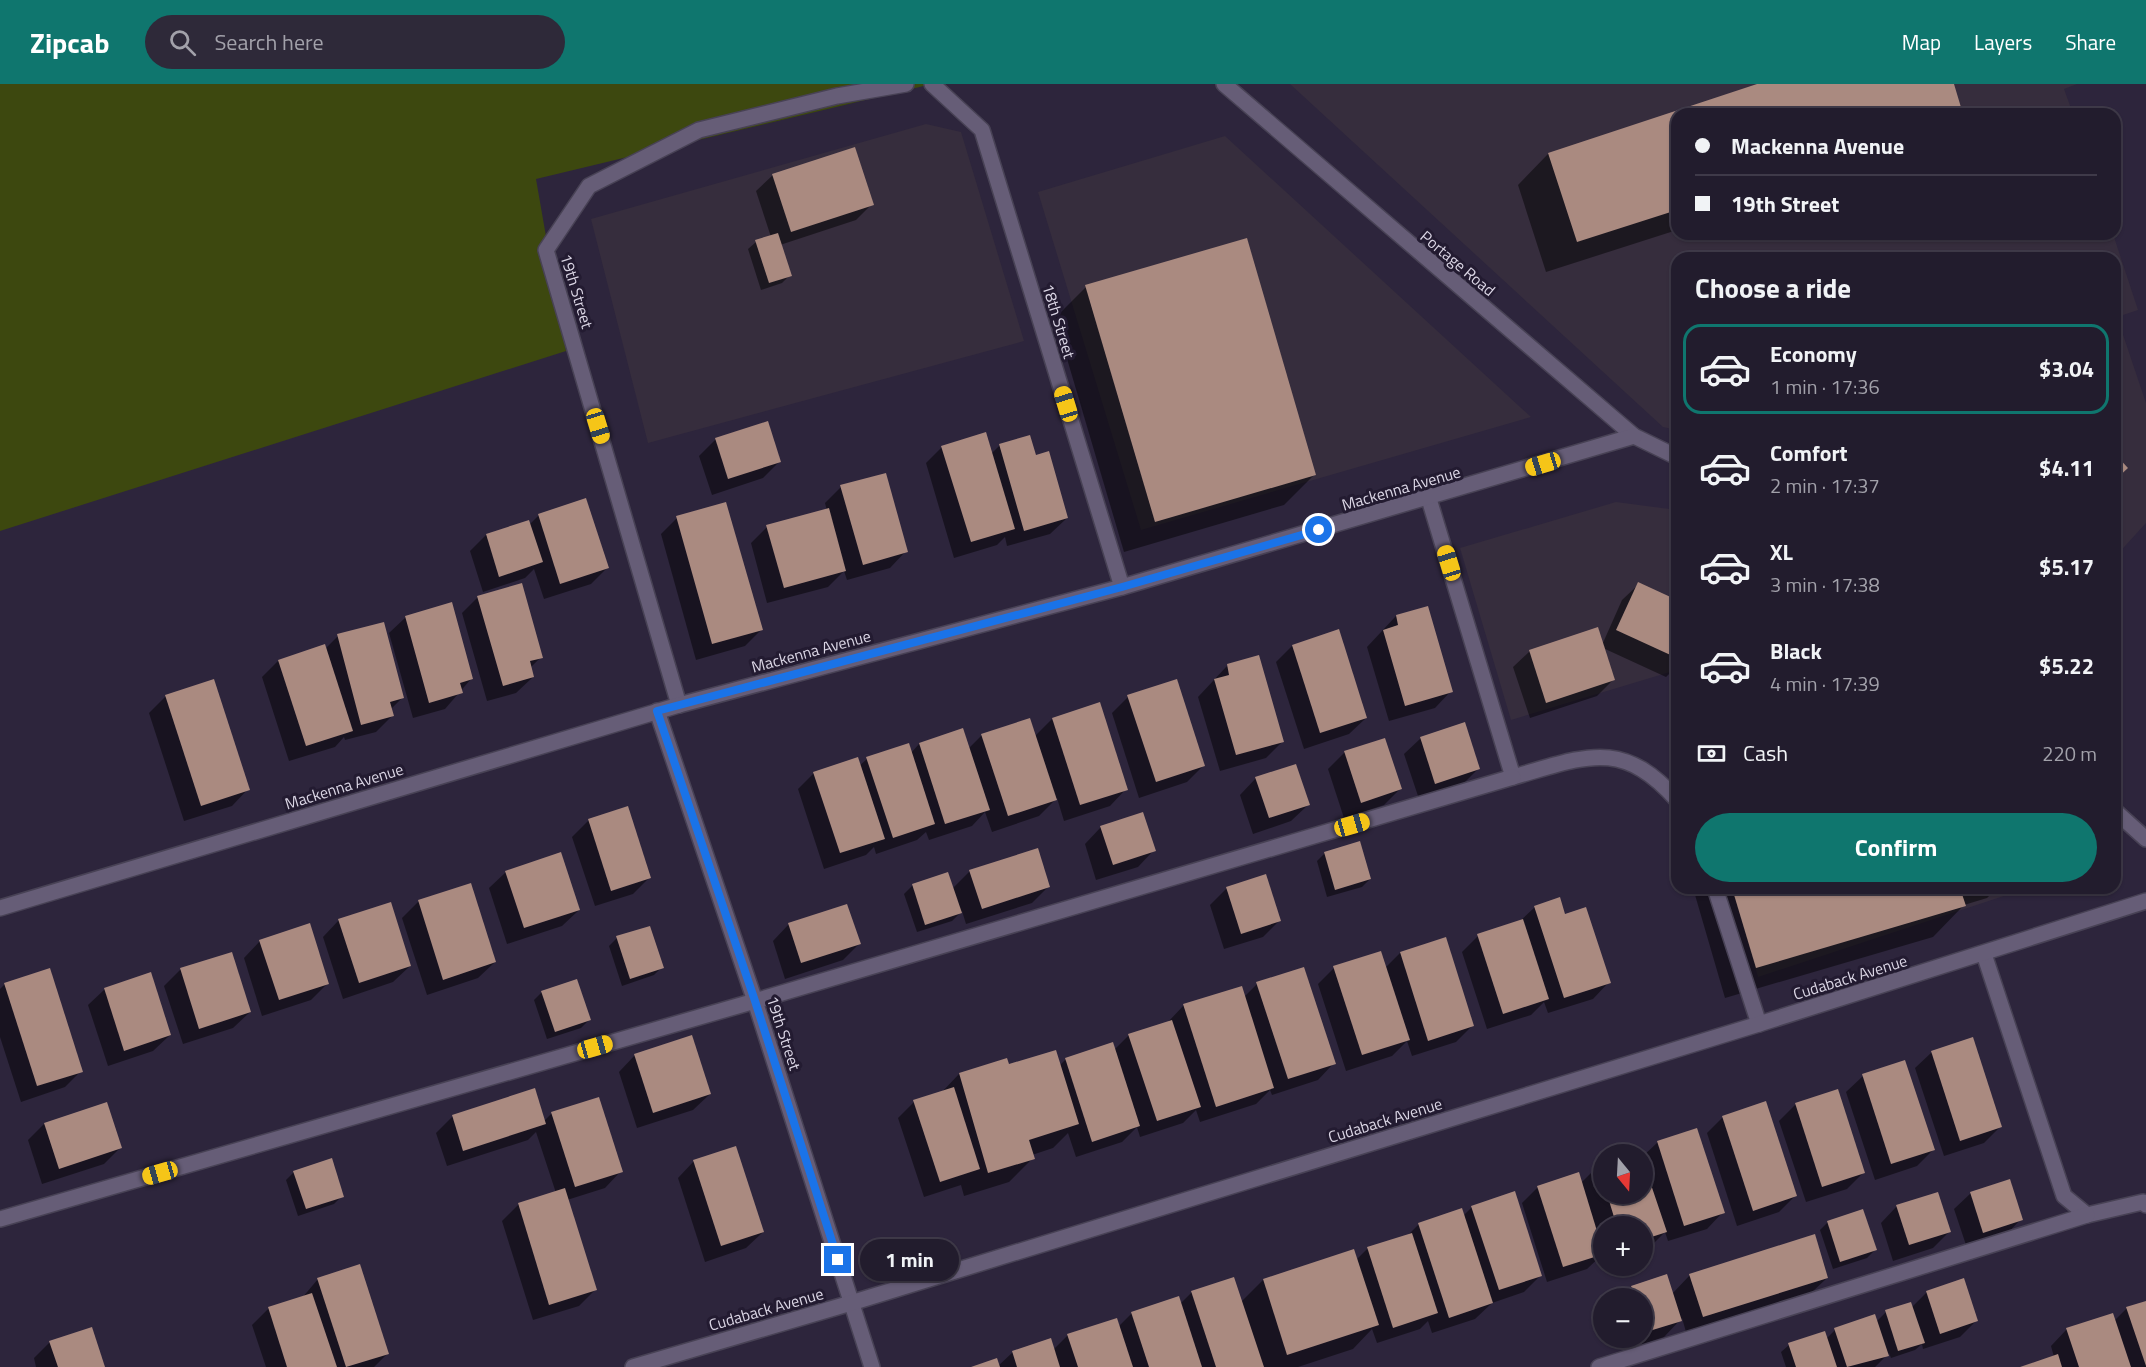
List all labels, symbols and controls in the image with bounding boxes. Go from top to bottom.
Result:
search box [145,15,565,69]
text: Zipcab [30,21,109,64]
text: Search here [214,25,324,59]
icon: search [166,26,199,59]
text: Map [1902,26,1941,58]
text: Layers [1974,26,2032,58]
text: Share [2065,26,2116,58]
text: Mackenna Avenue [1731,129,1904,163]
text: 19th Street [1731,187,1839,221]
street label: Portage Road [1415,224,1501,302]
street label: 19th Street [554,251,600,332]
text: Choose a ride [1695,267,1851,308]
street label: 18th Street [1036,281,1082,362]
text: Economy [1770,337,1857,371]
icon: car [1698,342,1752,396]
text: $3.04 [2039,352,2094,386]
text: 1 min · 17:36 [1770,371,1880,402]
car [1052,384,1080,424]
car [584,406,612,446]
text: Comfort [1770,436,1848,470]
icon: car [1698,441,1752,495]
car [1523,450,1563,478]
text: $4.11 [2039,451,2094,485]
street label: Mackenna Avenue [1339,460,1463,516]
text: 2 min · 17:37 [1770,470,1880,501]
route start [1305,516,1332,543]
text: XL [1770,535,1793,569]
icon: car [1698,540,1752,594]
car [1435,543,1463,583]
text: $5.17 [2039,550,2094,584]
text: 3 min · 17:38 [1770,569,1880,600]
street label: Mackenna Avenue [749,624,873,678]
text: Black [1770,634,1822,668]
icon: car [1698,639,1752,693]
text: $5.22 [2039,649,2094,683]
text: 4 min · 17:39 [1770,668,1880,699]
text: Cash [1743,736,1788,770]
icon: cash [1695,737,1728,770]
text: 220 m [2042,738,2097,769]
street label: Mackenna Avenue [282,757,406,815]
car [1332,811,1372,839]
button: Confirm [1695,813,2097,882]
street label: Cudaback Avenue [1790,948,1910,1006]
street label: 19th Street [761,993,807,1074]
car [575,1033,615,1061]
street label: Cudaback Avenue [1325,1091,1445,1149]
north arrow [1593,1144,1653,1204]
map controls [1593,1144,1653,1348]
car [140,1159,180,1187]
button: + [1593,1216,1653,1276]
callout: 1 min [859,1239,958,1281]
text: 1 min [885,1244,934,1275]
route end [824,1246,851,1273]
street label: Cudaback Avenue [706,1281,826,1337]
button: − [1593,1288,1653,1348]

